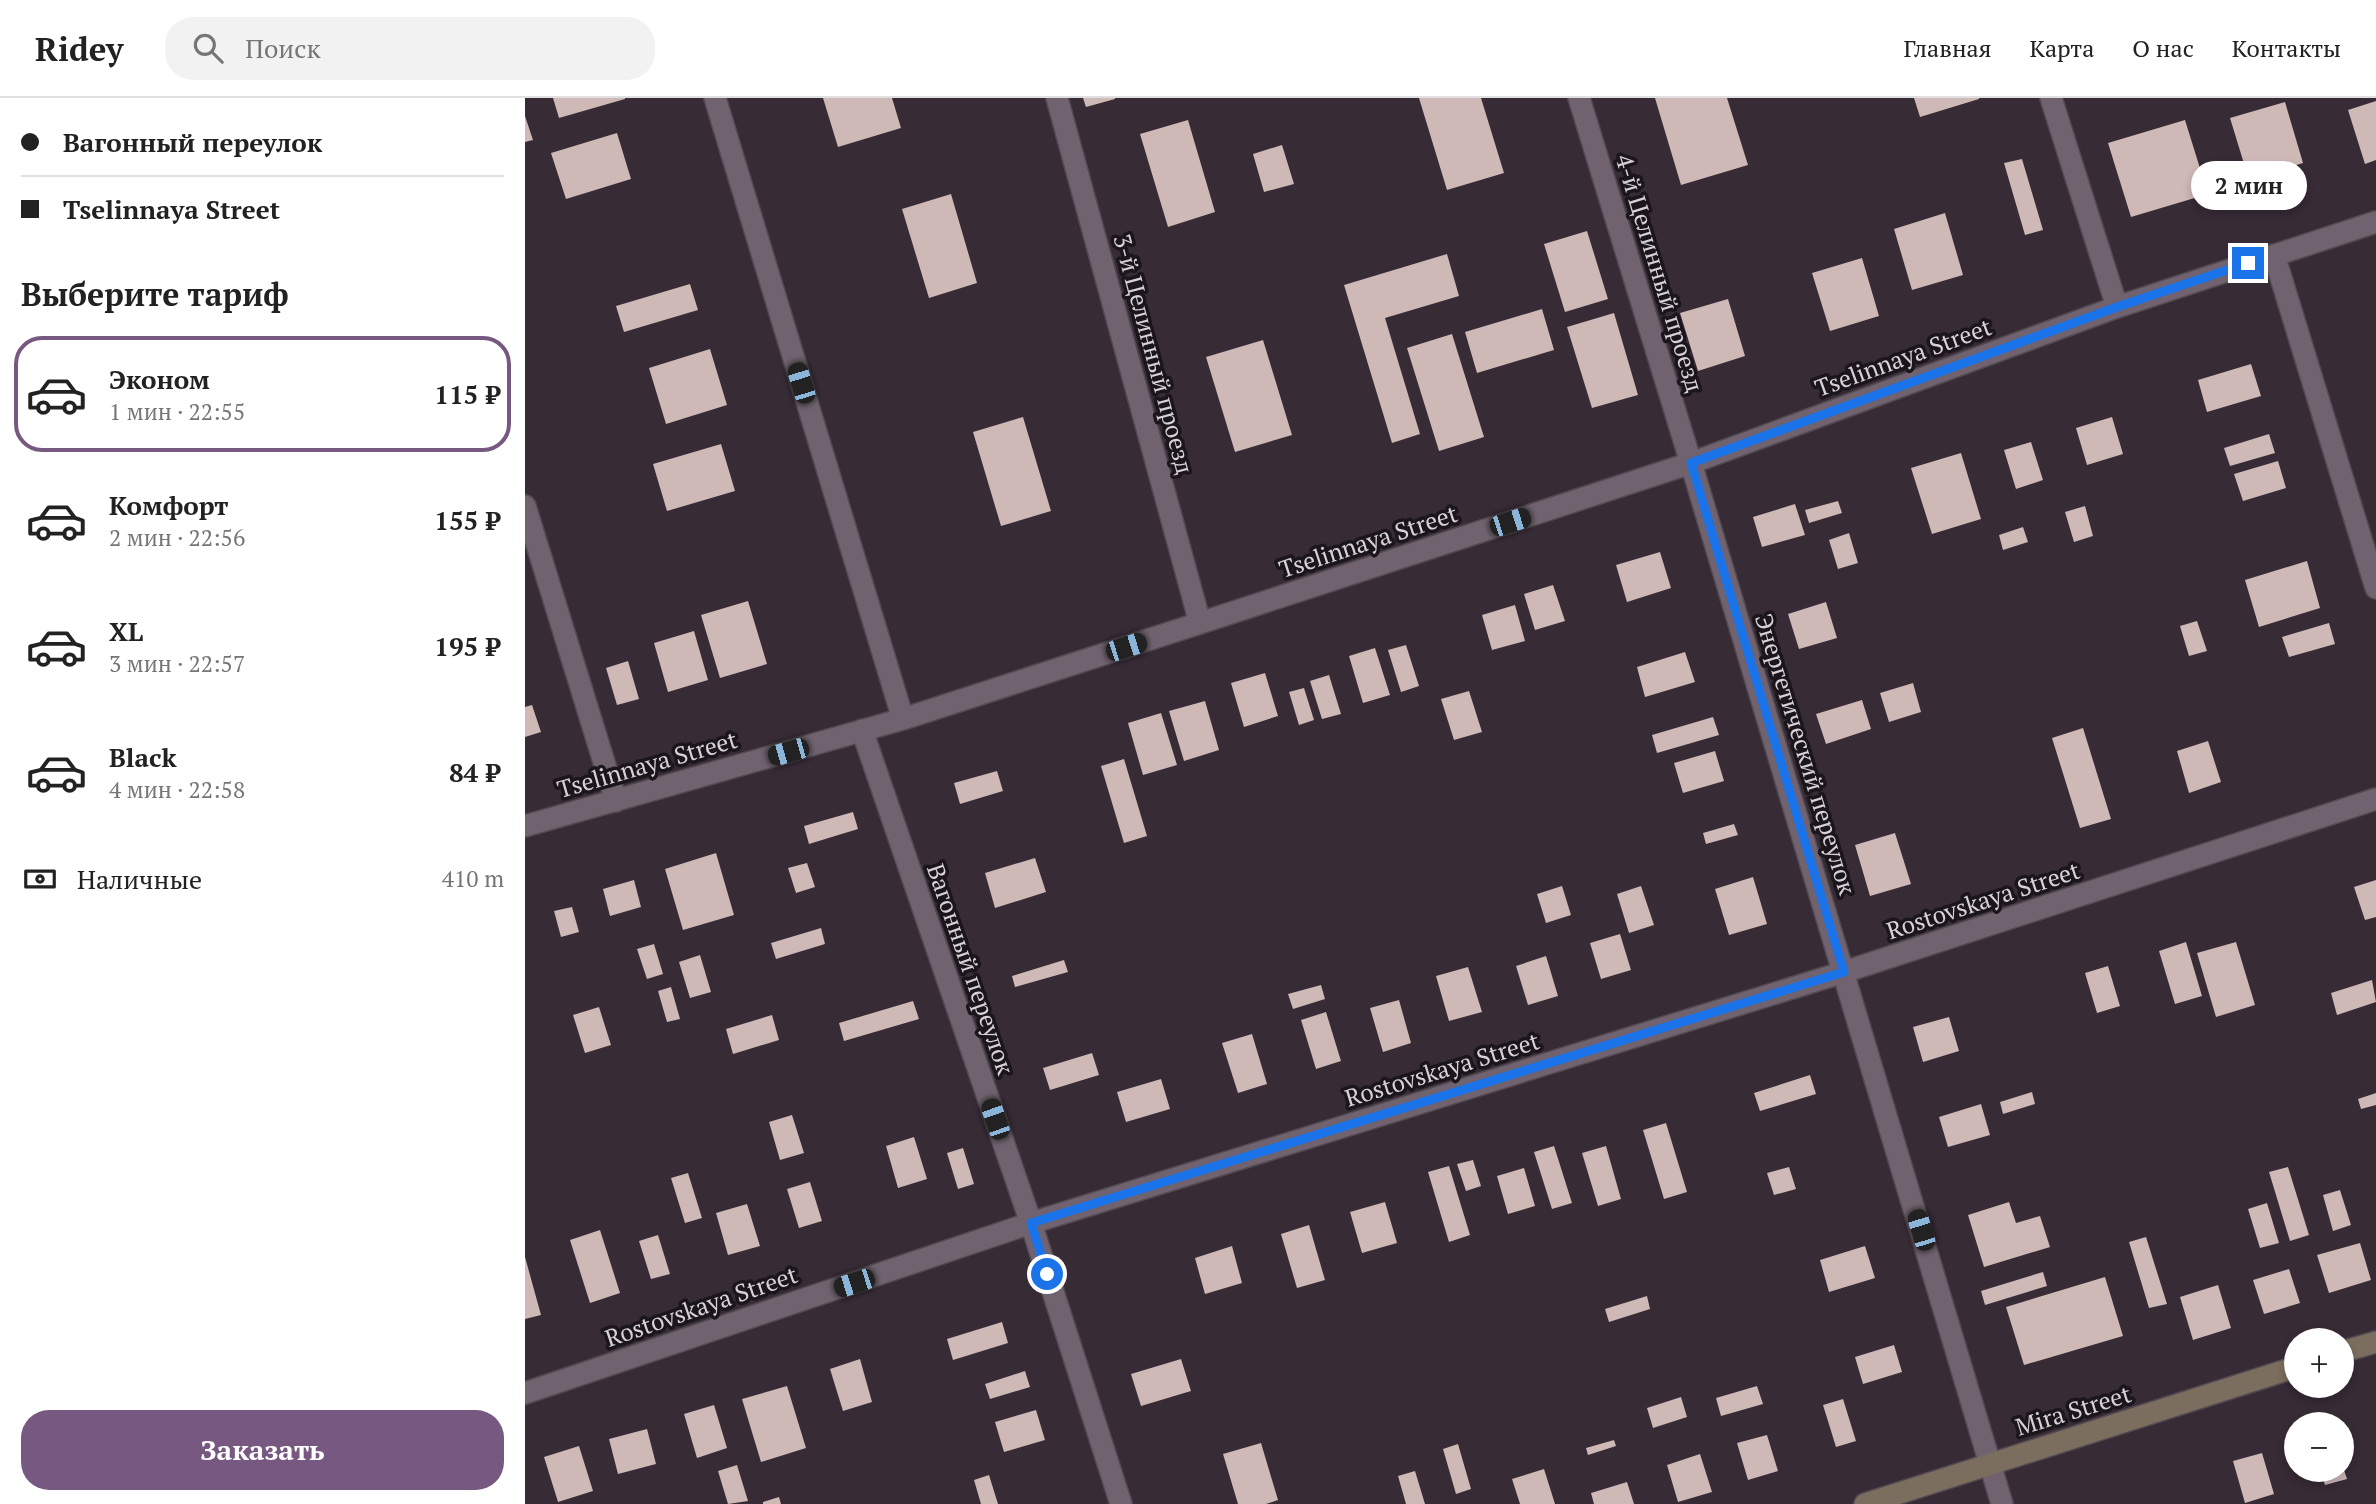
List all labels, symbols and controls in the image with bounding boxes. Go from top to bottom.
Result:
search box [165,17,655,80]
text: Ridey [35,27,123,70]
icon: search [189,29,227,67]
text: Поиск [245,31,320,65]
text: Главная [1903,32,1991,64]
text: Карта [2029,32,2094,64]
text: О нас [2132,32,2194,64]
text: Контакты [2232,32,2341,64]
text: Вагонный переулок [63,125,322,159]
street label: 4-й Целинный проезд [1609,150,1711,396]
callout: 2 мин [2190,162,2306,211]
text: 2 мин [2215,170,2283,201]
text: Tselinnaya Street [63,192,280,226]
street label: 3-й Целинный проезд [1107,231,1201,478]
route end [2232,247,2264,279]
text: Выберите тариф [21,273,289,315]
street label: Tselinnaya Street [1810,310,1996,404]
car [785,360,818,406]
text: Эконом [109,362,210,396]
icon: car [25,363,88,426]
text: 115 ₽ [434,377,500,411]
text: 1 мин · 22:55 [109,396,245,427]
text: Комфорт [109,488,228,522]
icon: car [25,489,88,552]
street label: Tselinnaya Street [1275,497,1461,585]
text: 155 ₽ [434,503,500,537]
car [1487,506,1534,538]
text: 2 мин · 22:56 [109,522,245,553]
street label: Энергетический переулок [1748,610,1864,898]
text: XL [109,614,143,648]
icon: car [25,615,88,678]
text: 195 ₽ [434,629,500,663]
car [1103,631,1150,663]
text: 3 мин · 22:57 [109,648,245,679]
street label: Tselinnaya Street [553,723,741,805]
car [765,736,812,768]
text: Black [109,740,177,774]
icon: car [25,741,88,804]
text: 84 ₽ [449,755,500,789]
text: 4 мин · 22:58 [109,774,245,805]
street label: Rostovskaya Street [1882,854,2084,946]
street label: Вагонный переулок [920,859,1022,1079]
icon: cash [21,860,59,898]
text: Наличные [77,862,202,896]
text: 410 m [442,863,504,894]
street label: Rostovskaya Street [1341,1024,1543,1114]
car [979,1096,1012,1142]
car [1905,1207,1938,1253]
street label: Rostovskaya Street [601,1258,802,1354]
route start [1031,1258,1063,1290]
car [831,1267,878,1299]
map controls [2284,1328,2354,1482]
button: + [2284,1328,2354,1398]
street label: Mira Street [2011,1377,2135,1443]
button: Заказать [21,1410,504,1490]
button: − [2284,1412,2354,1482]

